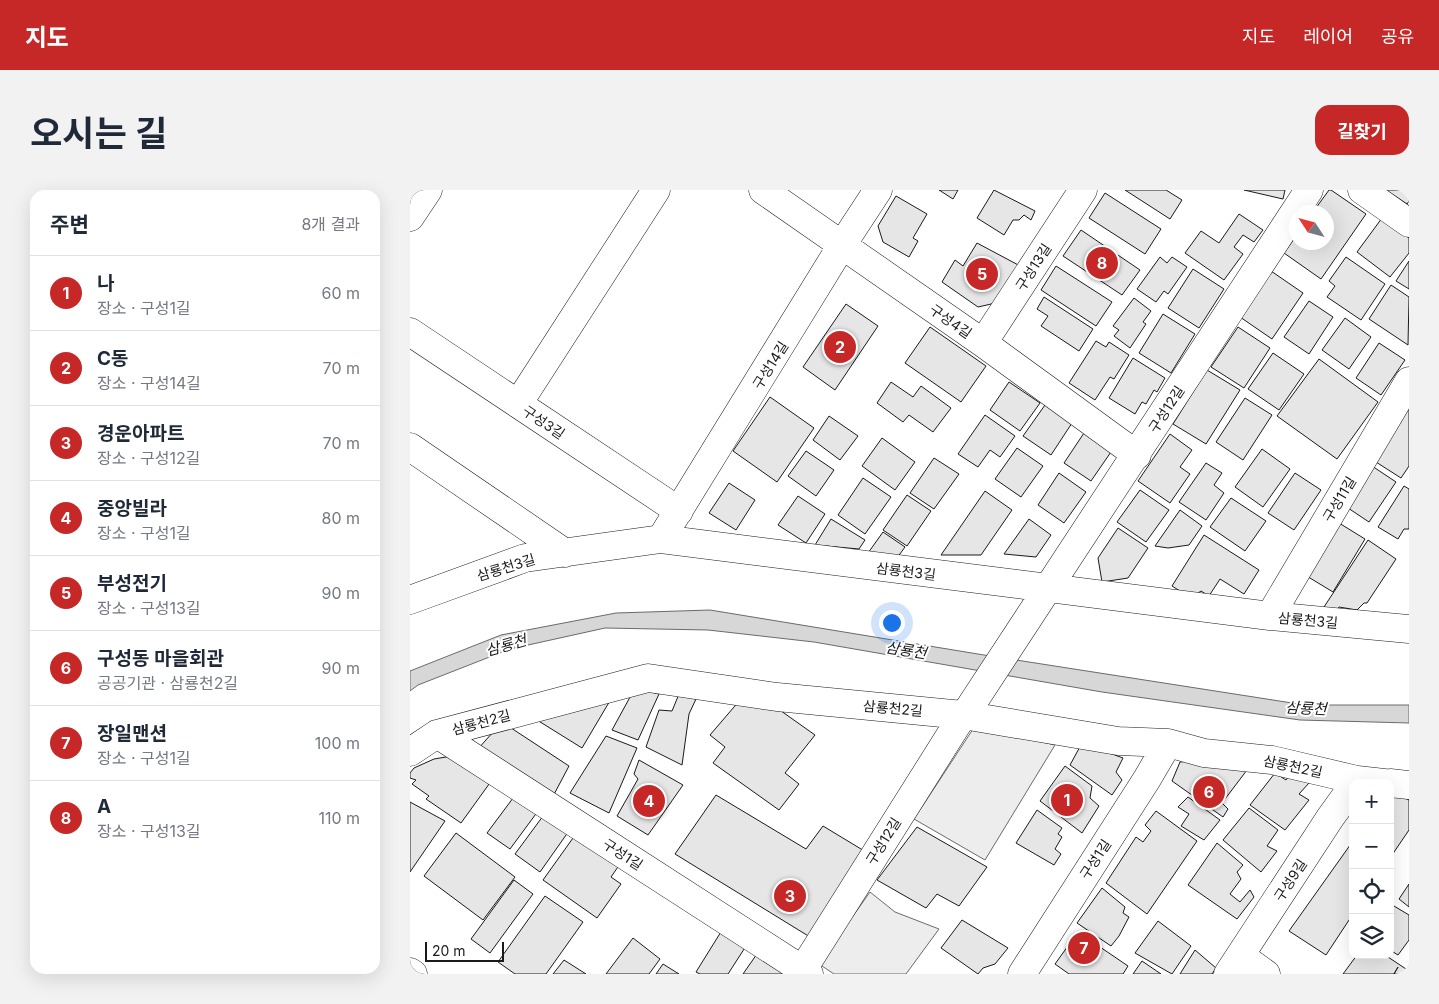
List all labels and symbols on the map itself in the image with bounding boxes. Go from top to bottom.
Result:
north arrow [1289,205,1334,250]
street label: 구성13길 [1011,240,1055,294]
pin: 8 [1086,244,1118,282]
pin: 5 [966,255,998,293]
street label: 구성4길 [927,300,975,342]
pin: 2 [824,328,856,366]
street label: 구성14길 [749,338,791,392]
street label: 구성12길 [1144,382,1188,436]
street label: 구성3길 [520,402,568,442]
street label: 구성11길 [1319,473,1359,525]
street label: 삼룡천3길 [475,550,537,584]
street label: 삼룡천3길 [875,559,937,583]
street label: 삼룡천3길 [1277,609,1339,631]
your location [879,610,905,636]
water label: 삼룡천 [483,630,531,660]
water label: 삼룡천 [884,637,930,663]
street label: 삼룡천2길 [862,697,924,719]
water label: 삼룡천 [1285,697,1329,719]
street label: 삼룡천2길 [450,706,512,738]
street label: 삼룡천2길 [1262,751,1324,781]
pin: 6 [1193,773,1225,811]
pin: 1 [1051,781,1083,819]
pin: 4 [633,782,665,820]
street label: 구성12길 [862,814,904,868]
street label: 구성1길 [600,835,646,873]
street label: 구성1길 [1076,836,1114,882]
street label: 구성9길 [1270,856,1310,904]
pin: 3 [774,877,806,915]
pin: 7 [1068,929,1100,967]
scale bar [425,939,504,962]

